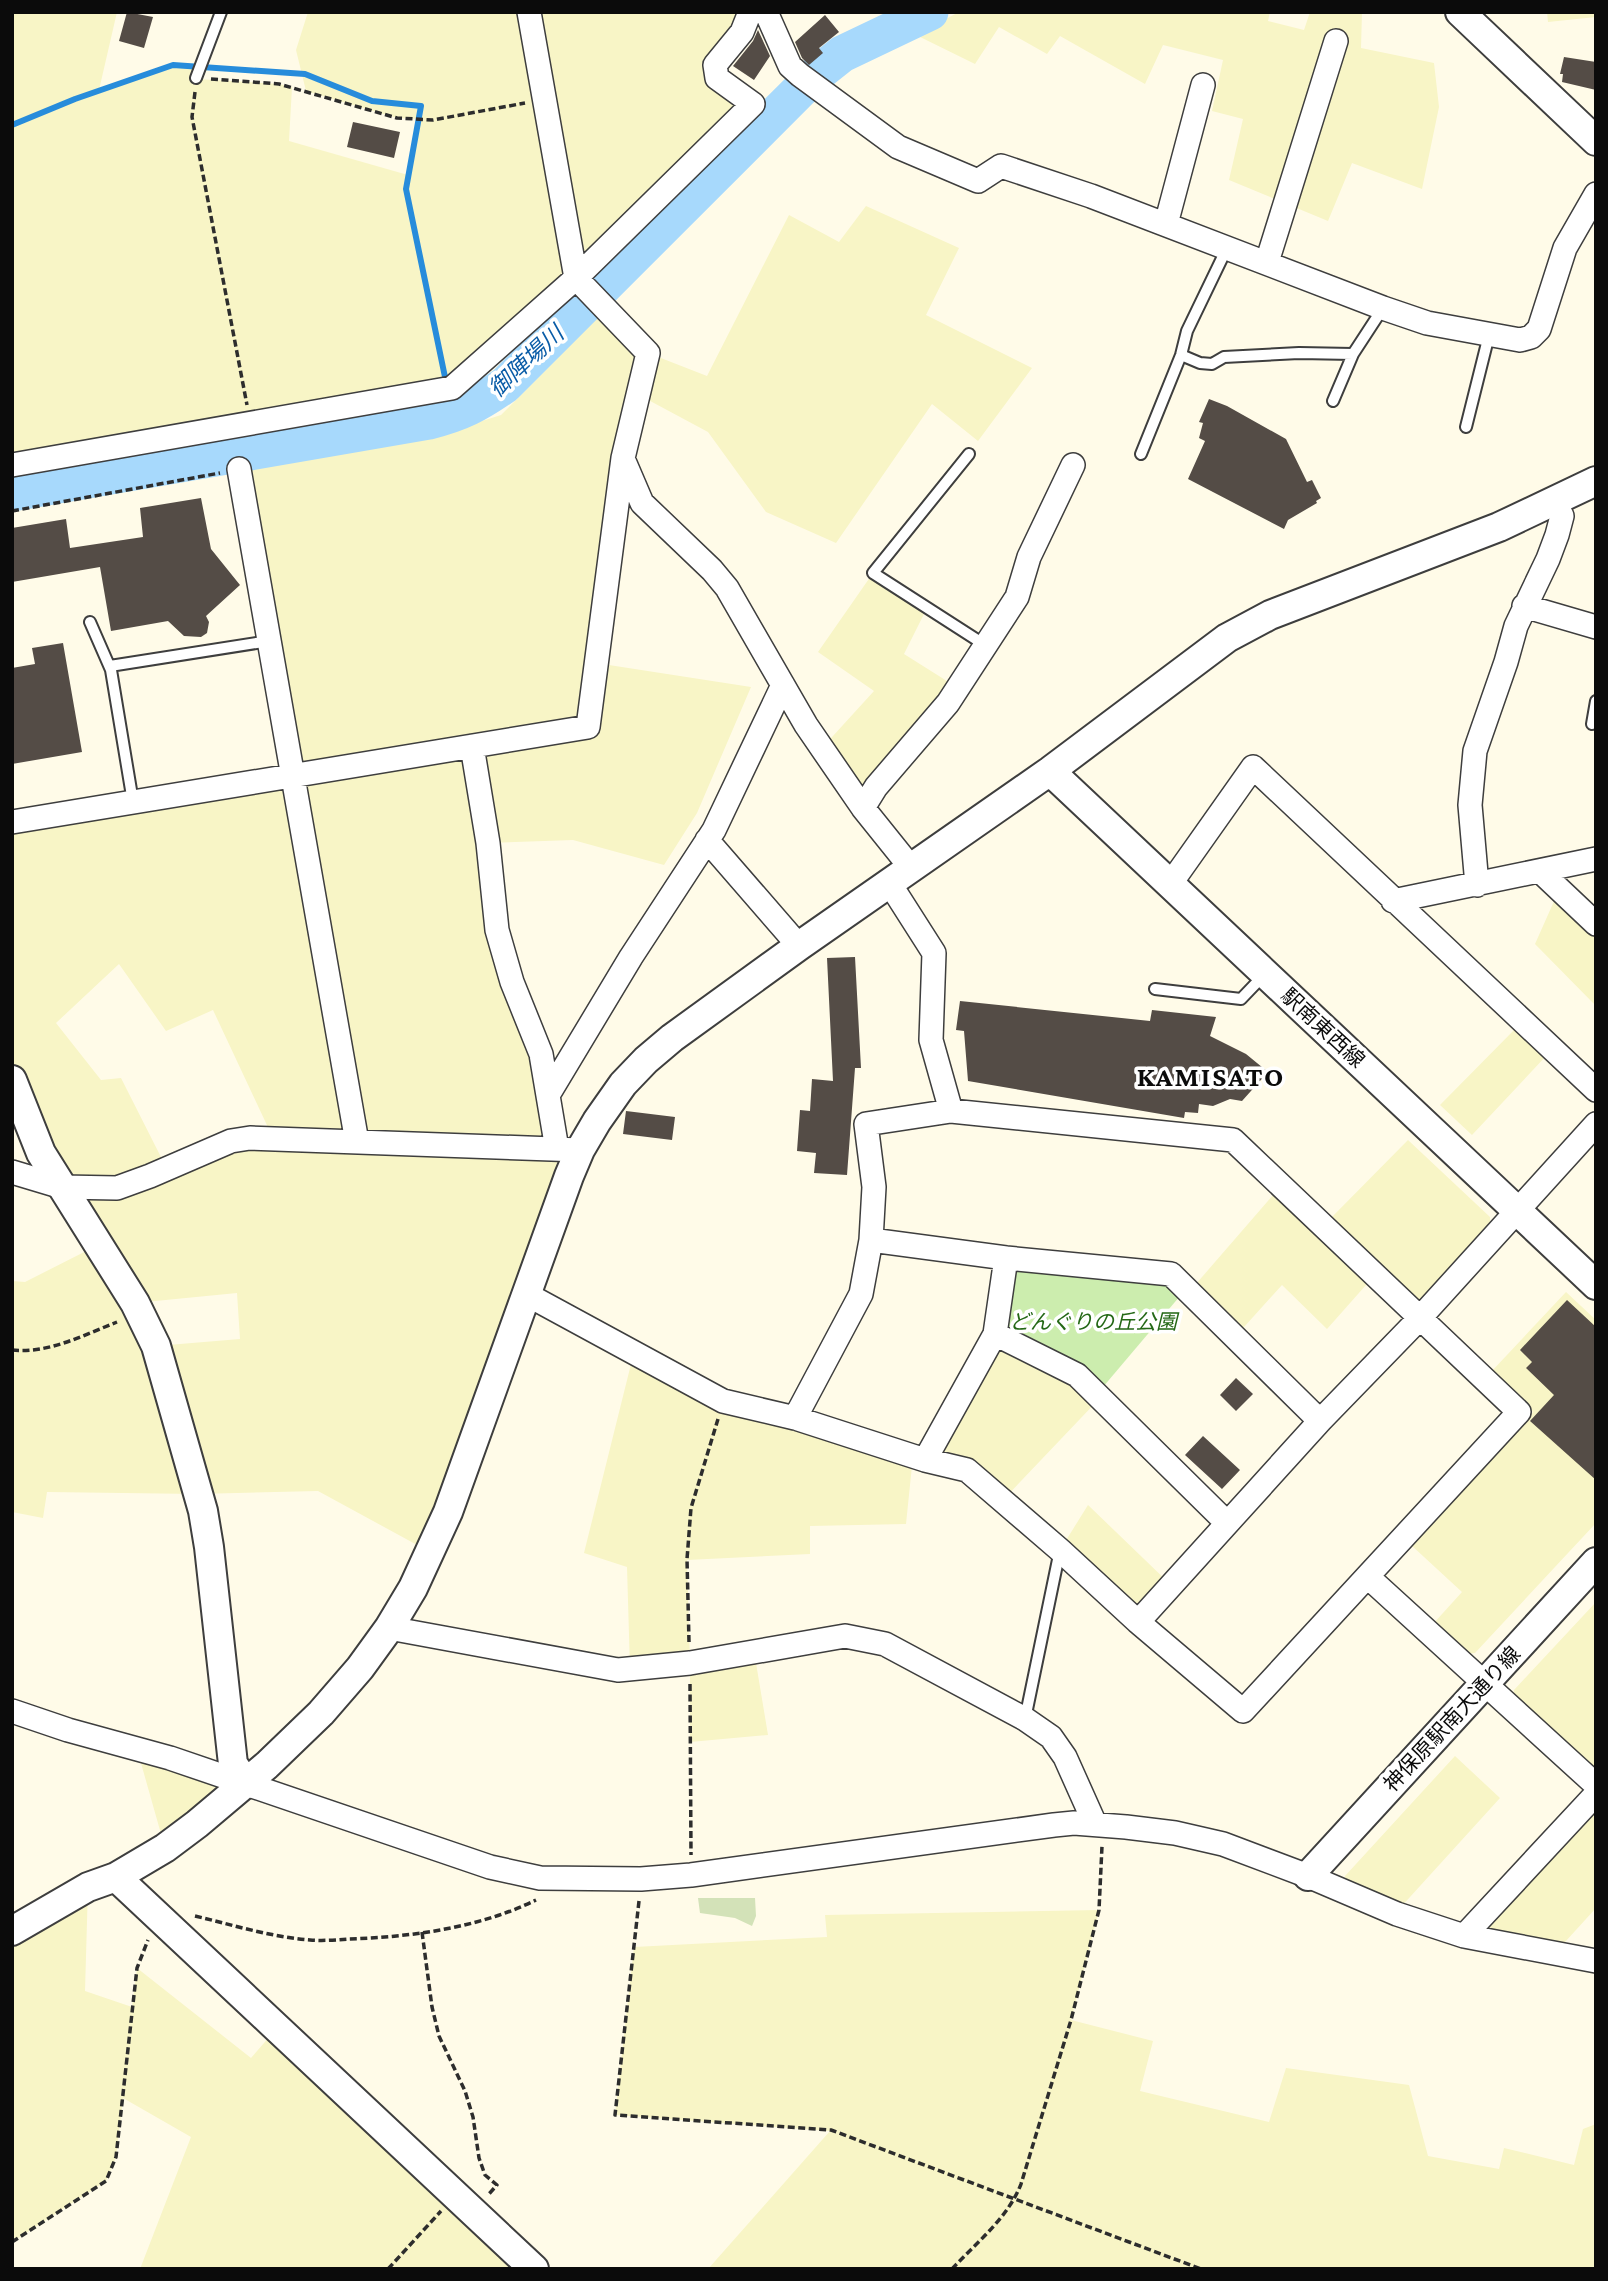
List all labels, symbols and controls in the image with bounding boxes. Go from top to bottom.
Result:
water label: 御陣場川 [483,318,571,402]
street label: 駅南東西線 [1276,983,1370,1073]
district label: KAMISATO [1137,1061,1285,1092]
park label: どんぐりの丘公園 [1009,1310,1180,1334]
street label: 神保原駅南大通り線 [1379,1642,1525,1796]

